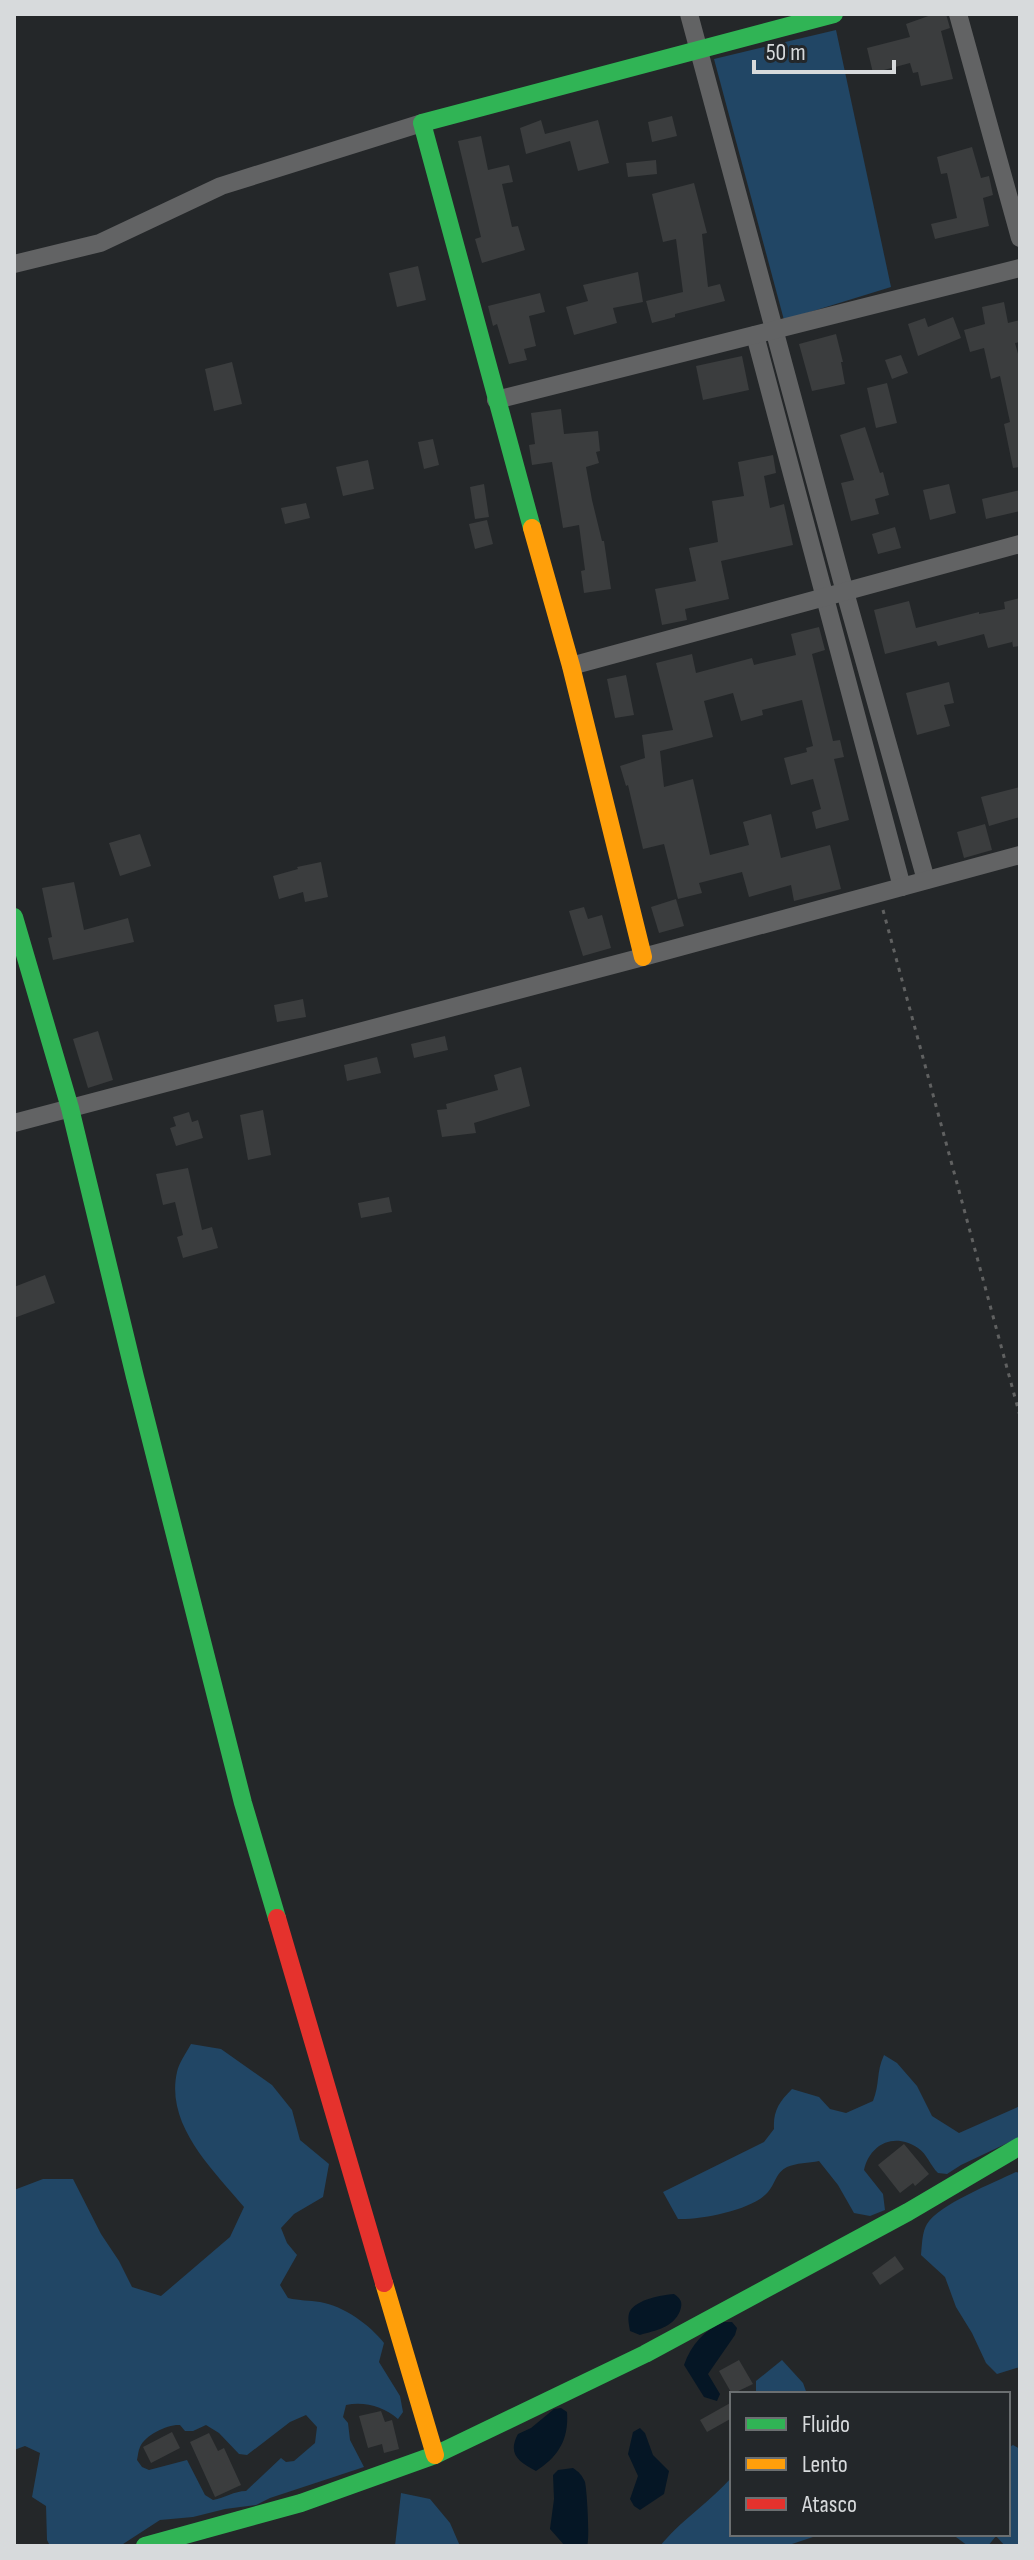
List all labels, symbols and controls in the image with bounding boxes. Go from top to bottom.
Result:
scale bar [754,24,894,74]
text: 50 m [766,38,806,67]
legend [730,2392,1010,2536]
text: Fluido [802,2410,850,2439]
text: Lento [802,2450,848,2479]
text: Atasco [801,2490,857,2519]

